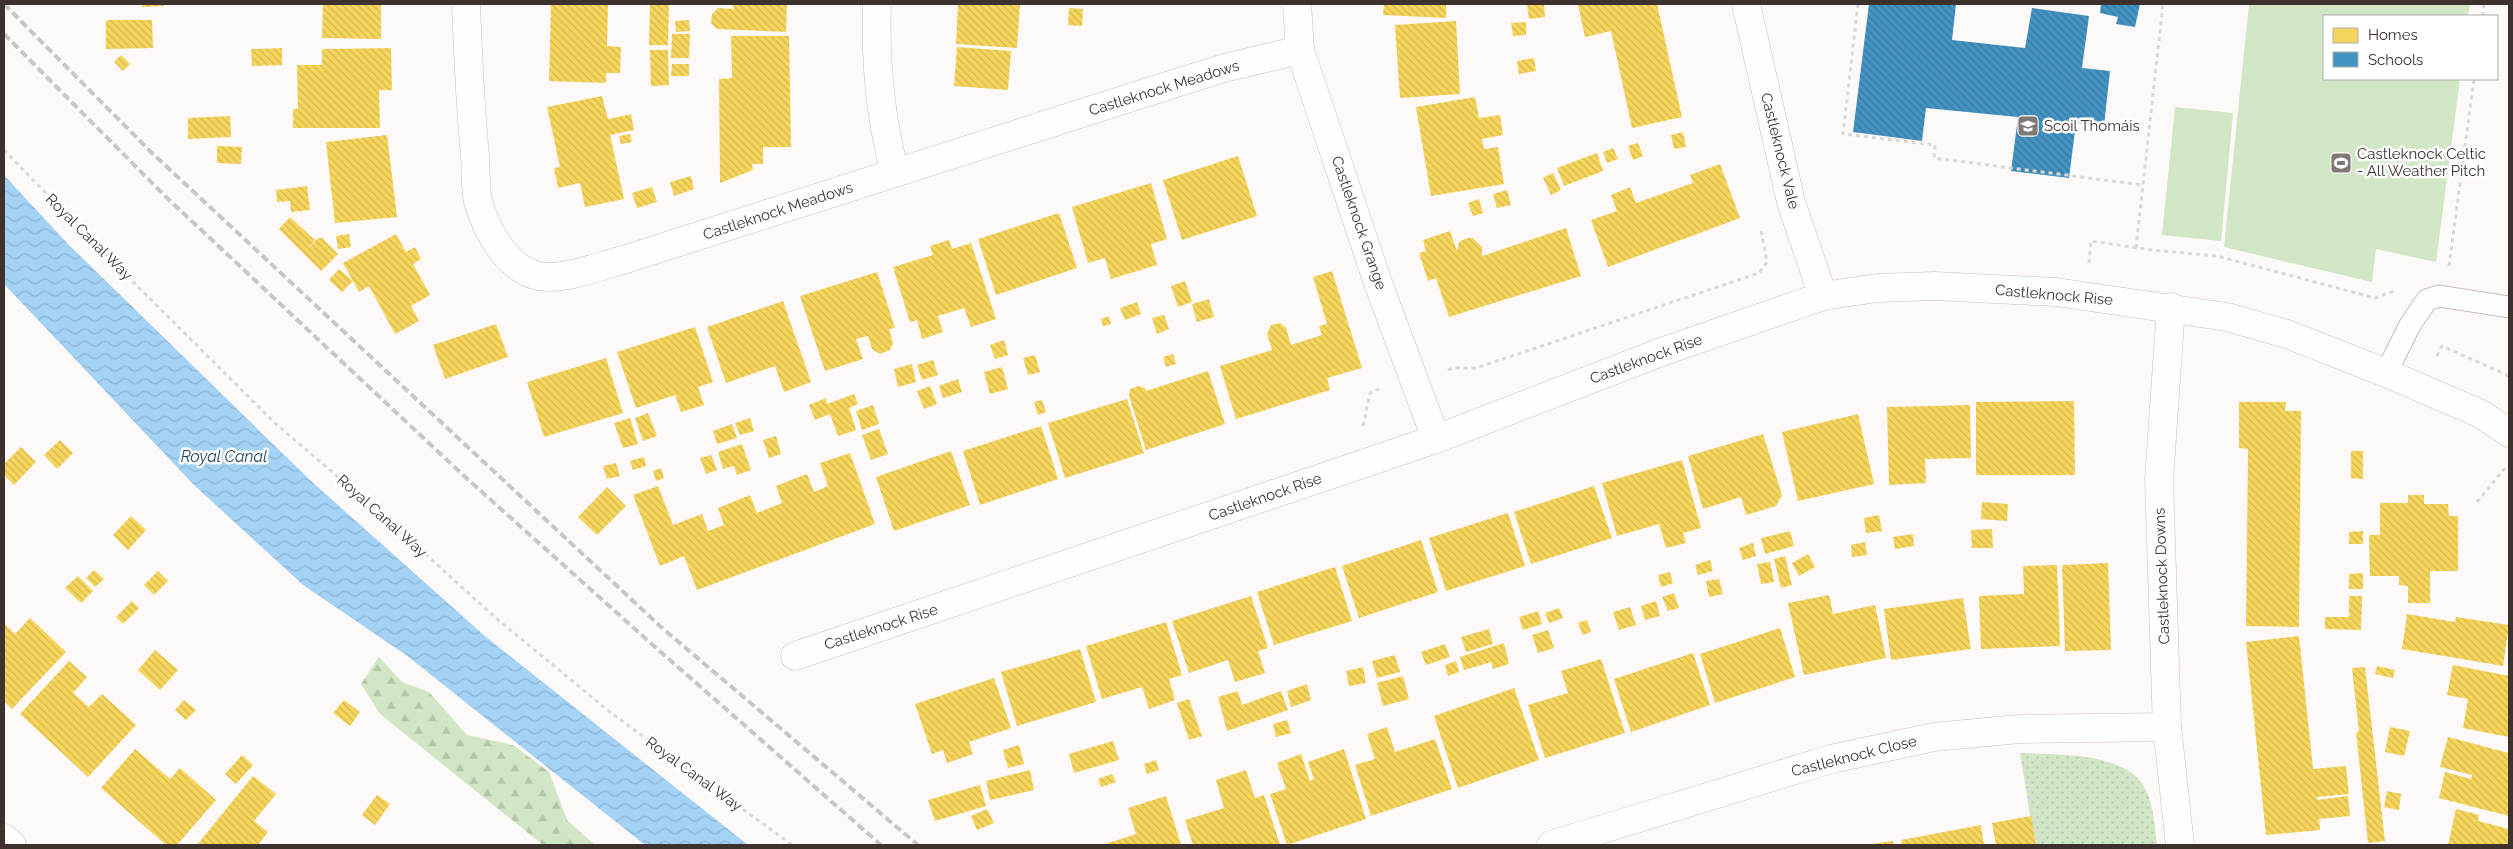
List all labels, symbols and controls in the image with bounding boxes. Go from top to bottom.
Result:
legend [2323,15,2498,80]
text: Homes [2368,26,2418,44]
text: Schools [2368,51,2423,69]
street label: Castleknock Meadows [1087,57,1241,119]
street label: Castleknock Vale [1757,91,1803,211]
school or university icon: Scoil Thomáis [2016,114,2040,138]
place label: Scoil Thomáis [2044,117,2140,135]
place label: Castleknock Celtic - All Weather Pitch [2357,145,2486,180]
sports icon: Castleknock Celtic - All Weather Pitch [2329,151,2353,175]
street label: Castleknock Grange [1328,154,1390,292]
street label: Castleknock Meadows [701,178,855,244]
street label: Royal Canal Way [42,190,136,284]
street label: Castleknock Rise [1994,281,2114,309]
street label: Castleknock Rise [1587,330,1705,388]
water label: Royal Canal [181,447,267,466]
street label: Castleknock Rise [1206,469,1324,525]
street label: Royal Canal Way [333,471,431,561]
street label: Castleknock Downs [2151,507,2173,645]
street label: Castleknock Rise [822,600,940,654]
street label: Castleknock Close [1789,732,1919,780]
street label: Royal Canal Way [642,733,746,815]

